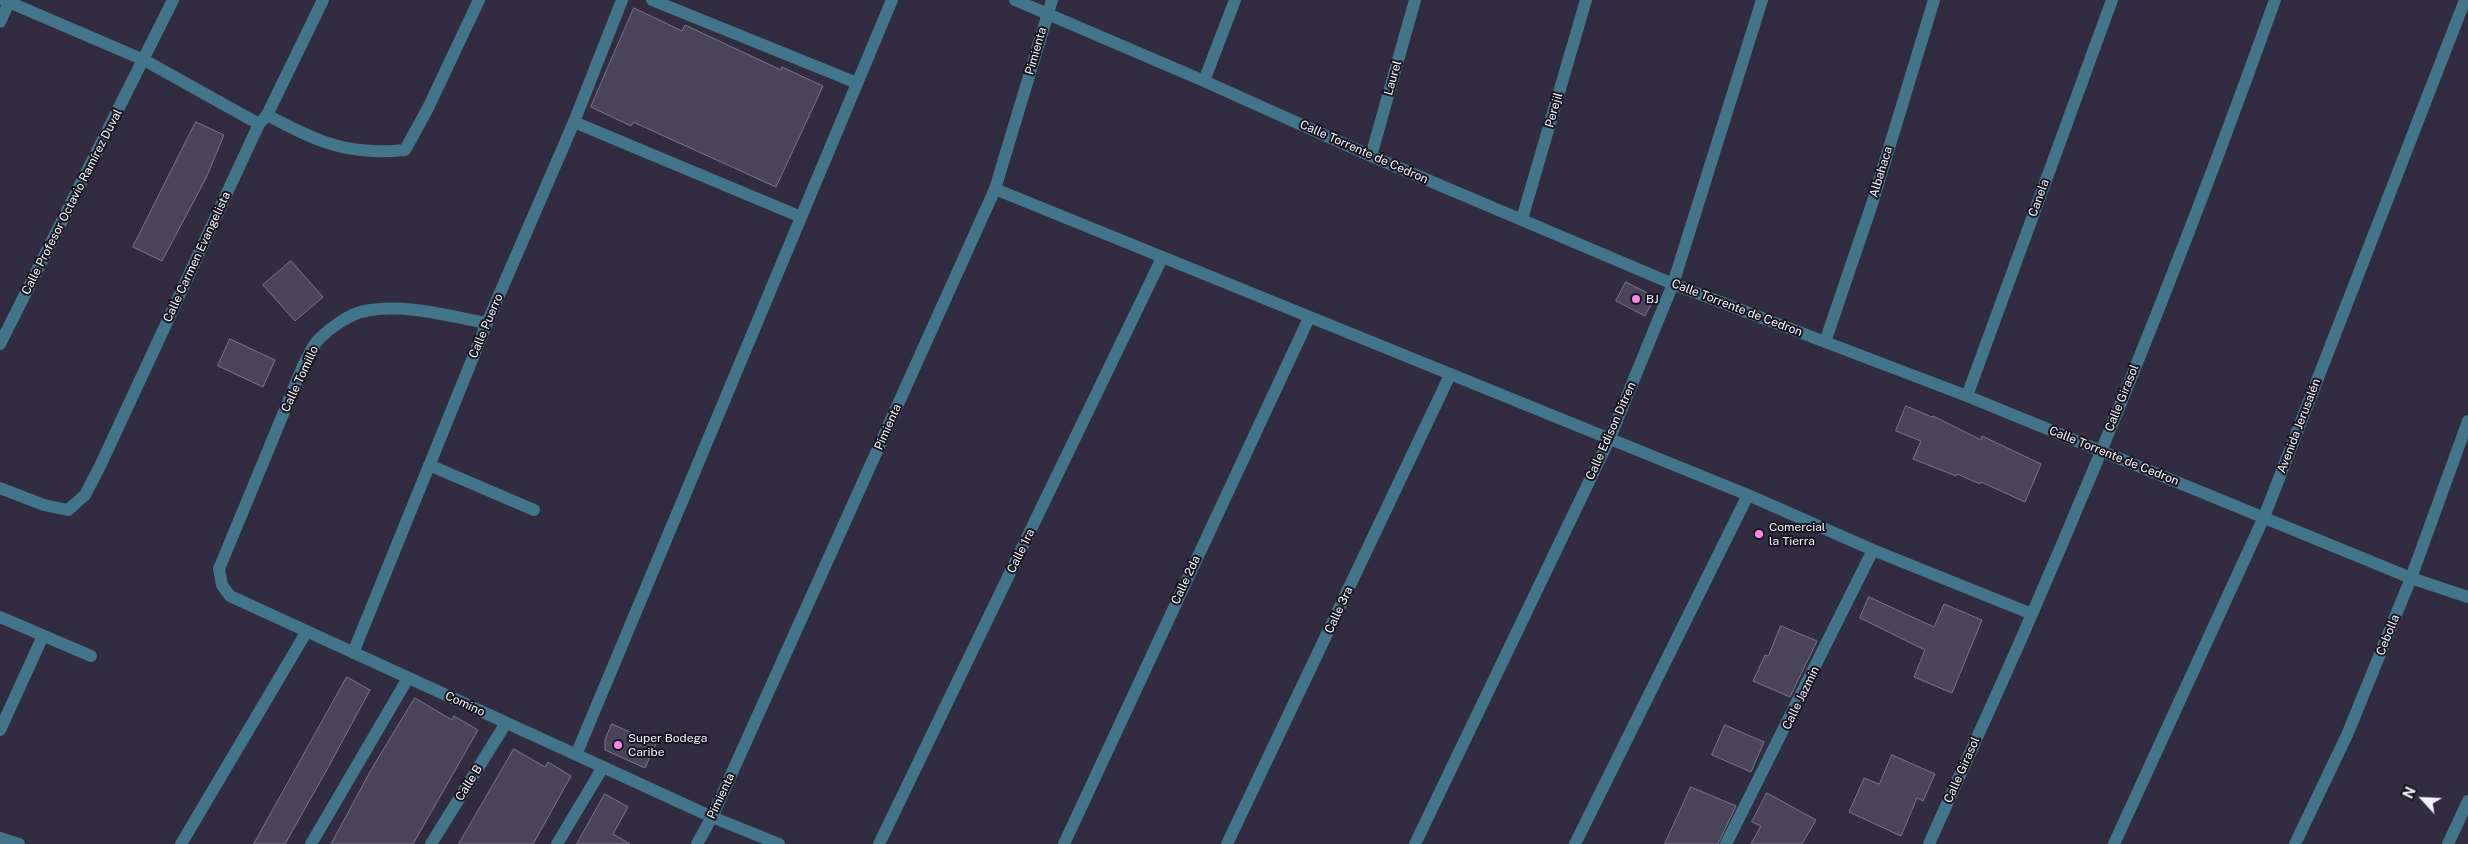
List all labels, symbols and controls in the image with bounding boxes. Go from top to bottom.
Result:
street label: Pimienta [1022,26,1050,76]
street label: Laurel [1381,59,1405,97]
street label: Perejil [1542,91,1566,129]
street label: Calle Profesor Octavio Ramírez Duval [19,107,125,297]
street label: Calle Torrente de Cedron [1298,117,1430,187]
street label: Albahaca [1866,145,1896,199]
street label: Canela [2026,177,2052,219]
street label: Calle Carmen Evangelista [160,189,234,325]
street label: Calle Torrente de Cedron [1670,276,1804,340]
street label: Calle Puerro [466,292,506,360]
place label: BJ [1646,292,1659,306]
marker: BJ [1630,293,1642,305]
street label: Calle Tomillo [278,344,322,414]
street label: Calle Girasol [2102,363,2142,433]
street label: Avenida Jerusalén [2274,377,2324,475]
street label: Calle Edison Ditren [1583,380,1639,482]
street label: Pimienta [872,402,904,452]
street label: Calle Torrente de Cedron [2047,423,2181,489]
place label: Comercial la Tierra [1769,520,1825,548]
street label: Calle 1ra [1004,527,1038,575]
marker: Comercial la Tierra [1753,528,1765,540]
street label: Calle 2da [1168,553,1204,607]
street label: Calle 3ra [1322,584,1356,636]
street label: Cebolla [2373,613,2403,657]
street label: Calle Jazmin [1779,664,1823,732]
street label: Comino [443,689,487,719]
place label: Super Bodega Caribe [628,731,707,759]
street label: Calle Girasol [1941,735,1983,805]
marker: Super Bodega Caribe [612,739,624,751]
street label: Calle B [452,762,486,804]
street label: Pimienta [704,771,738,821]
north arrow [2398,774,2448,824]
text: N [2400,784,2419,801]

